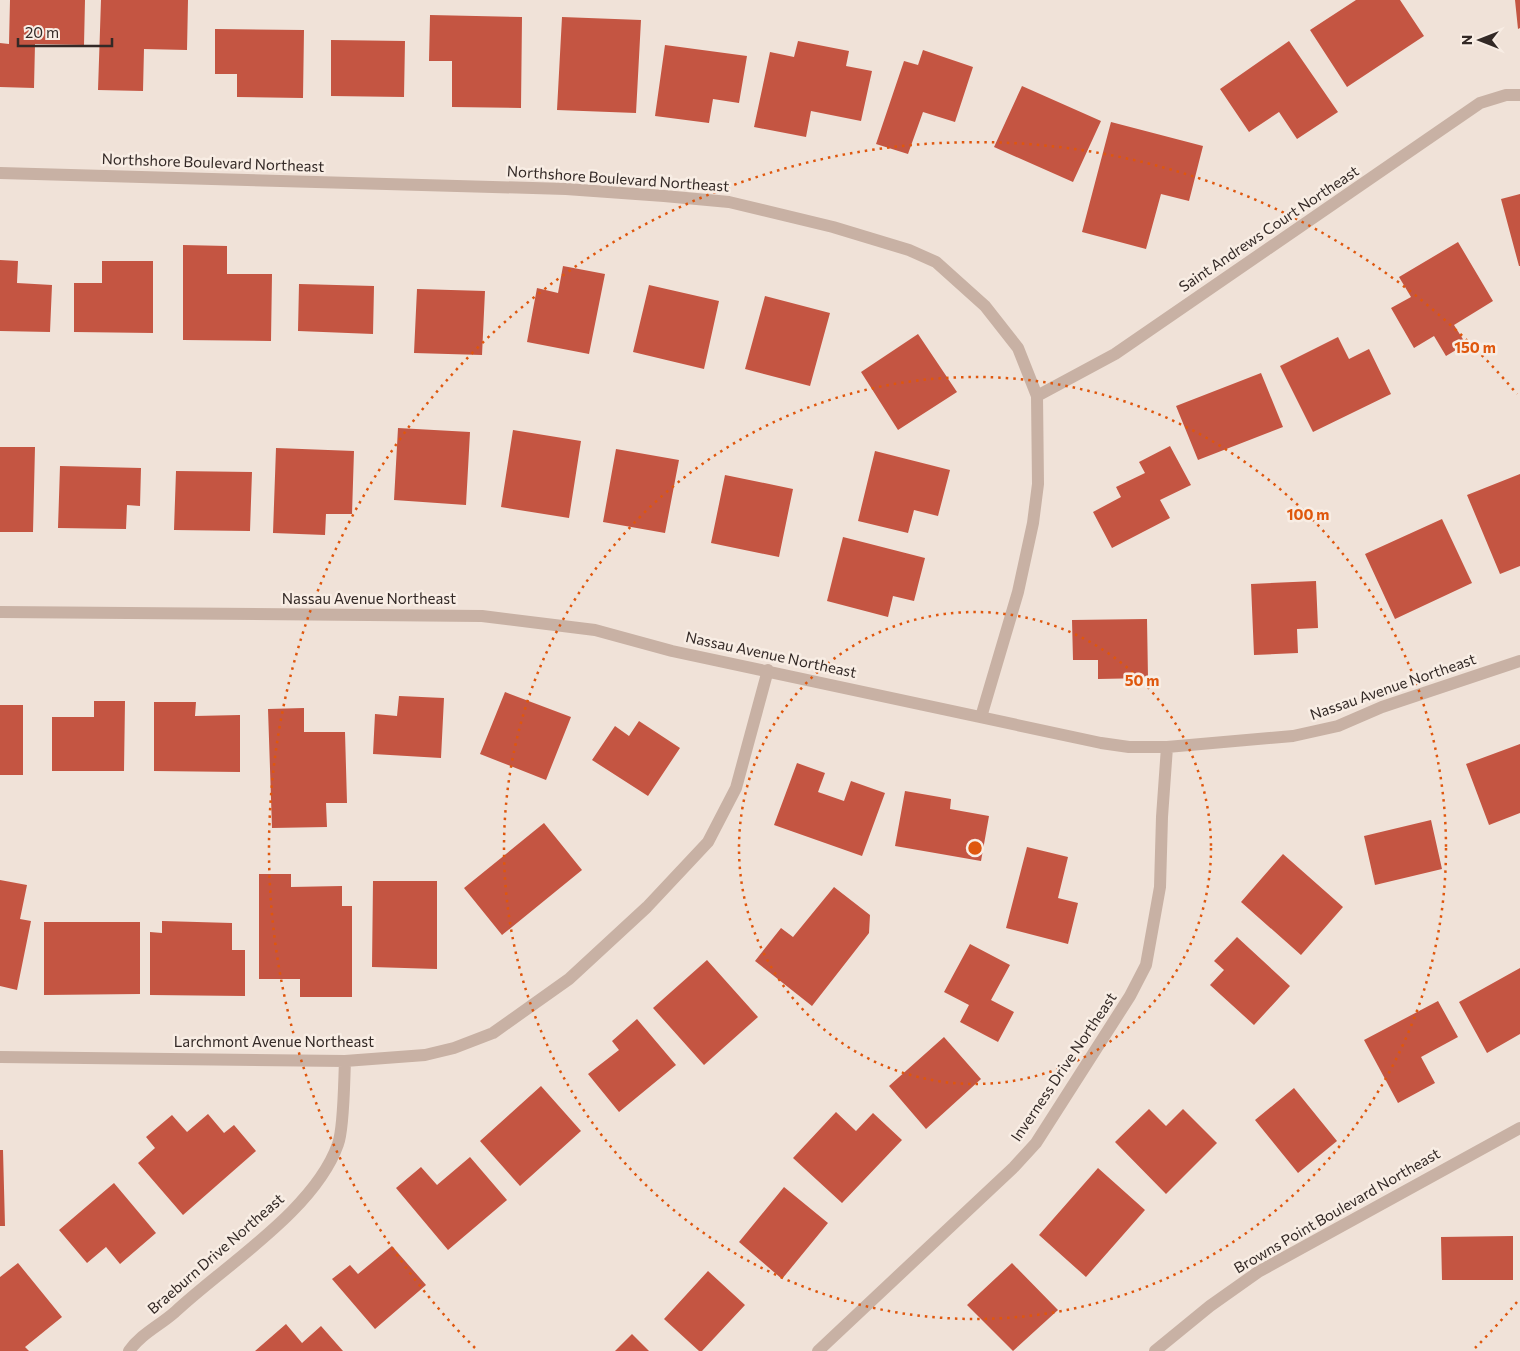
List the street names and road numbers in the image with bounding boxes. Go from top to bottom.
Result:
street label: Northshore Boulevard Northeast [101,149,325,175]
street label: Northshore Boulevard Northeast [506,161,730,195]
street label: Saint Andrews Court Northeast [1175,161,1362,295]
street label: Nassau Avenue Northeast [282,589,456,607]
street label: Nassau Avenue Northeast [684,627,858,681]
street label: Nassau Avenue Northeast [1307,649,1478,723]
street label: Inverness Drive Northeast [1007,989,1120,1144]
street label: Larchmont Avenue Northeast [174,1032,374,1050]
street label: Browns Point Boulevard Northeast [1230,1144,1443,1277]
street label: Braeburn Drive Northeast [143,1189,287,1317]

